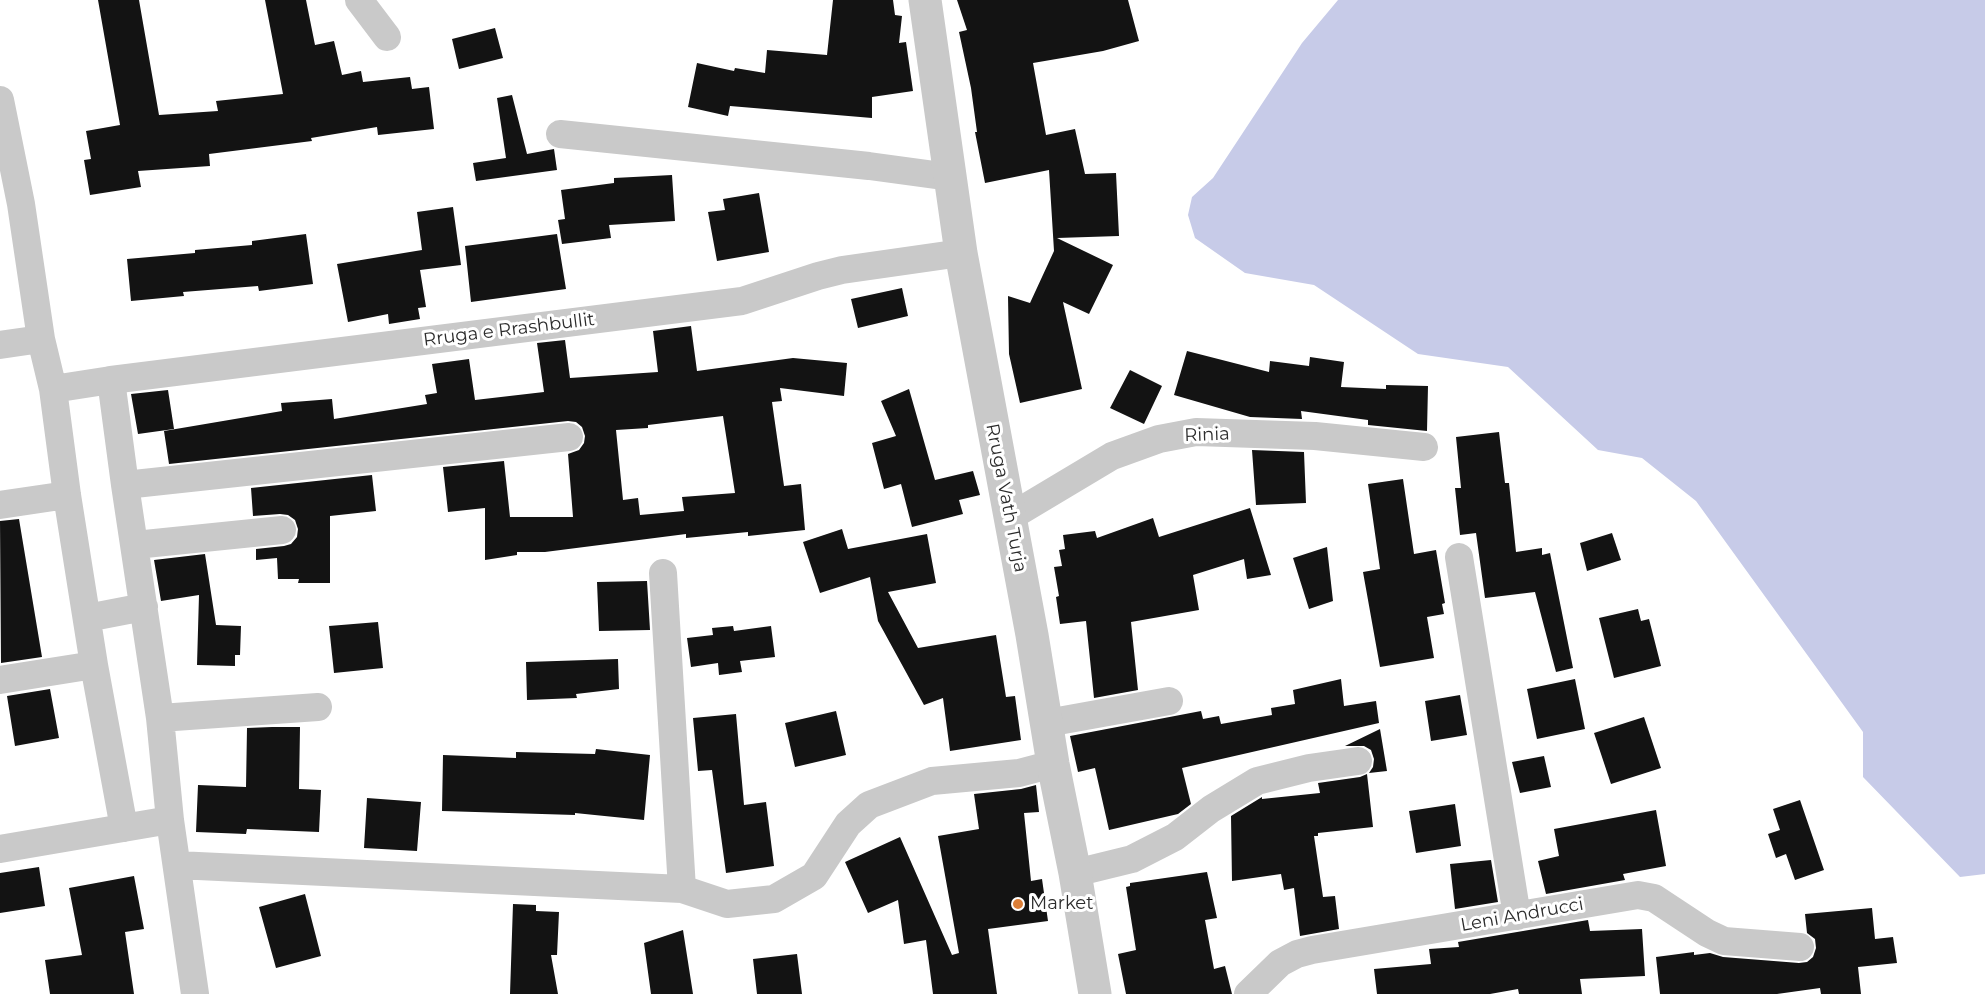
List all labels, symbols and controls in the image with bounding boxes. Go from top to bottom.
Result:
street label: Rruga e Rrashbullit [422,309,596,351]
street label: Rruga Vath Turja [981,422,1031,574]
street label: Rinia [1184,423,1230,447]
place label: Market [1030,893,1093,915]
street label: Leni Andrucci [1459,894,1585,936]
marker: Market [1011,897,1025,911]

